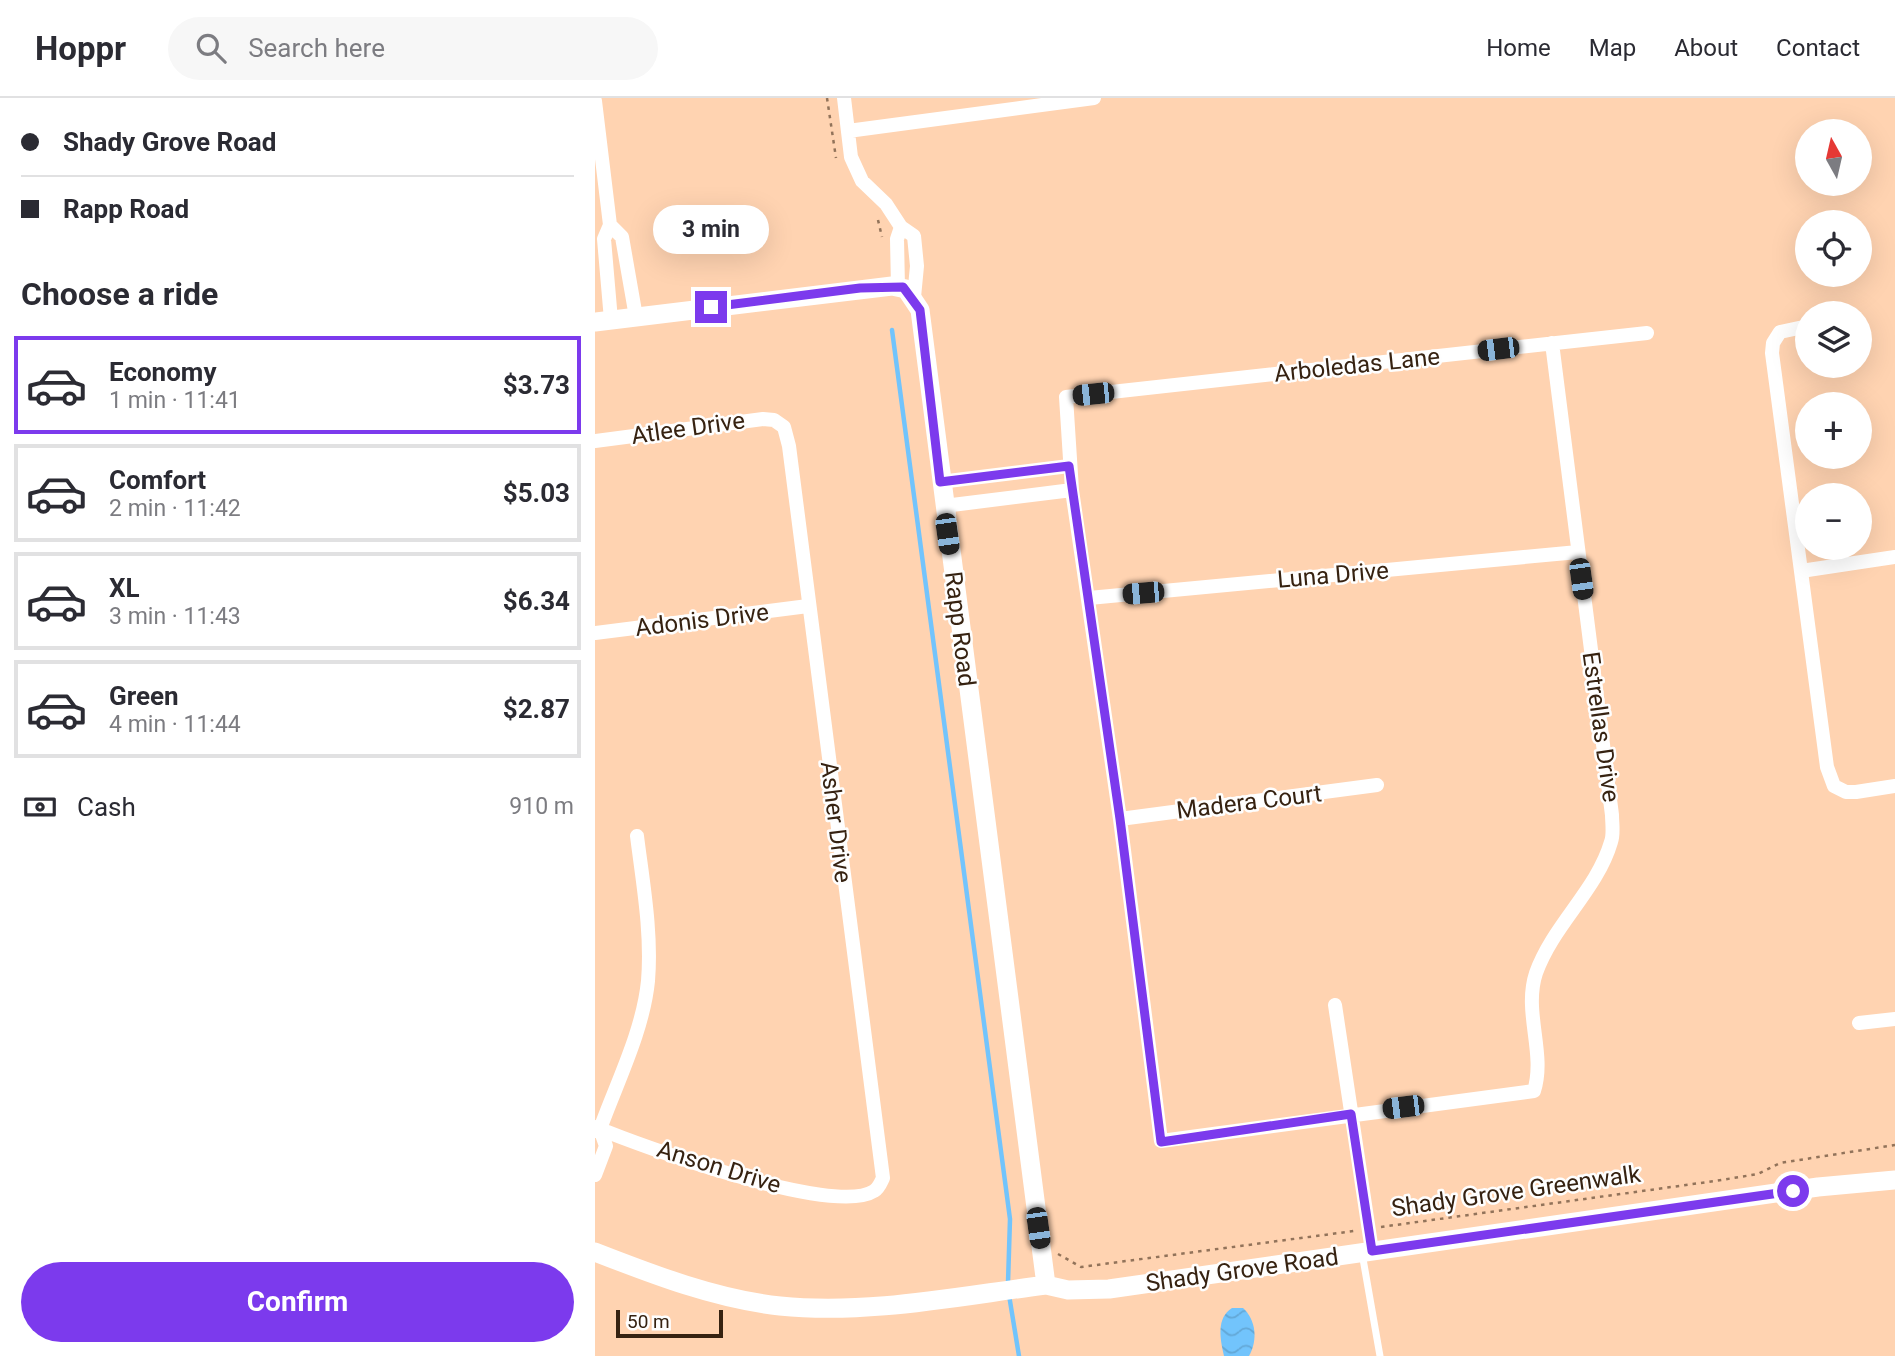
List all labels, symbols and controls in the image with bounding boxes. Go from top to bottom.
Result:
search box [168,17,658,80]
text: Hoppr [35,29,126,68]
icon: search [192,29,230,67]
text: Search here [248,33,385,63]
text: Home [1486,34,1551,62]
text: Map [1589,34,1636,62]
text: About [1674,34,1738,62]
text: Contact [1776,34,1860,62]
north arrow [1795,119,1873,196]
map controls [1795,119,1872,560]
text: Shady Grove Road [63,127,276,157]
text: Rapp Road [63,194,189,224]
callout: 3 min [653,206,769,254]
button: locate [1795,210,1872,287]
text: 3 min [682,216,740,243]
text: Choose a ride [21,275,218,313]
route end [695,291,727,323]
button: layers [1795,301,1872,378]
car [1476,336,1521,362]
street label: Arboledas Lane [1273,342,1441,388]
icon: car [25,354,88,417]
text: Economy [109,357,216,387]
text: $3.73 [503,370,570,400]
car [1072,381,1115,407]
text: 1 min · 11:41 [109,387,241,414]
button: + [1795,392,1872,469]
street label: Atlee Drive [629,406,747,450]
icon: car [25,462,88,525]
text: Comfort [109,465,206,495]
text: $5.03 [503,478,570,508]
button: − [1795,483,1872,560]
text: 2 min · 11:42 [109,495,241,522]
car [934,512,961,556]
street label: Luna Drive [1276,556,1390,594]
car [1568,557,1595,601]
icon: car [25,570,88,633]
street label: Rapp Road [939,570,981,688]
text: XL [109,573,140,603]
car [1122,581,1165,605]
text: $6.34 [503,586,570,616]
street label: Adonis Drive [634,598,770,642]
text: 3 min · 11:43 [109,603,241,630]
street label: Estrellas Drive [1577,650,1625,804]
icon: car [25,678,88,741]
text: Green [109,681,179,711]
text: $2.87 [503,694,570,724]
text: 4 min · 11:44 [109,711,241,738]
street label: Asher Drive [815,760,857,884]
street label: Madera Court [1175,779,1323,825]
icon: cash [21,788,59,826]
text: Cash [77,792,136,822]
text: 910 m [509,793,574,820]
car [1381,1094,1426,1120]
street label: Anson Drive [654,1135,784,1199]
street label: Shady Grove Greenwalk [1390,1160,1643,1222]
route start [1777,1175,1809,1207]
car [1025,1206,1052,1250]
street label: Shady Grove Road [1144,1243,1340,1297]
button: Confirm [21,1262,574,1342]
scale bar [616,1307,723,1339]
text: 50 m [627,1310,670,1333]

